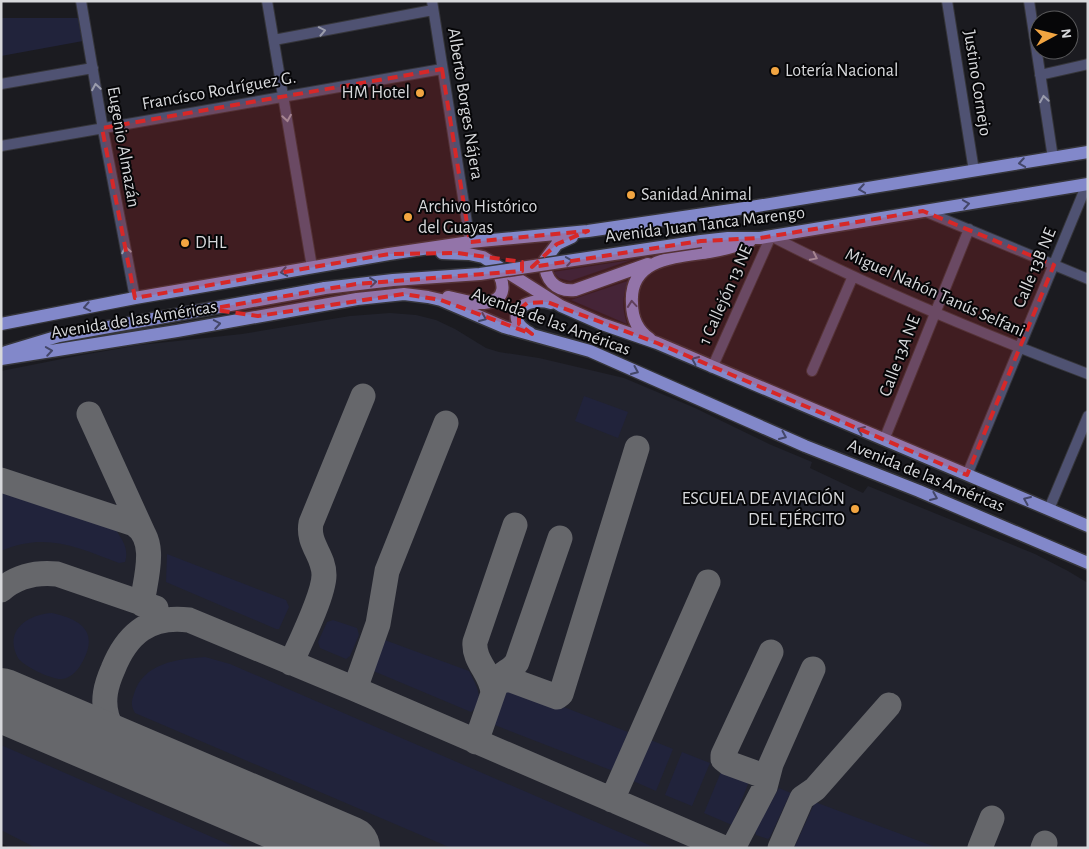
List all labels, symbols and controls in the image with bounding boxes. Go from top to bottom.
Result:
north arrow [1029,10,1079,60]
one-way arrow [317,26,326,37]
street label: Alberto Borges Nájera [444,27,486,181]
text: N [1058,28,1073,39]
street label: Justino Cornejo [960,29,994,137]
place label: Lotería Nacional [785,62,899,80]
marker: Lotería Nacional [769,65,781,77]
street label: Francísco Rodríguez G. [141,69,297,113]
one-way arrow [91,83,101,91]
place label: HM Hotel [341,84,410,102]
street label: Eugenio Almazán [104,85,142,209]
marker: HM Hotel [414,87,426,99]
one-way arrow [1039,95,1049,103]
one-way arrow [281,114,291,123]
one-way arrow [1018,157,1027,167]
one-way arrow [858,183,866,193]
place label: Sanidad Animal [641,186,752,204]
marker: Sanidad Animal [625,189,637,201]
place label: Archivo Histórico del Guayas [418,198,537,237]
one-way arrow [962,199,971,209]
street label: Avenida Juan Tanca Marengo [604,204,806,246]
marker: Archivo Histórico del Guayas [402,211,414,223]
street label: Calle 13B NE [1010,225,1060,311]
place label: DHL [195,234,227,252]
marker: DHL [179,237,191,249]
street label: 1 Callejón 13 NE [696,242,756,348]
one-way arrow [121,245,131,254]
street label: Miguel Nahón Tanús Selfani [842,245,1028,341]
one-way arrow [809,251,818,261]
one-way arrow [565,257,574,267]
one-way arrow [279,266,287,277]
one-way arrow [369,277,377,288]
street label: Avenida de las Américas [469,285,633,359]
street label: Avenida de las Américas [50,298,218,342]
one-way arrow [627,300,638,308]
one-way arrow [83,301,92,312]
one-way arrow [478,311,487,322]
street label: Calle 13A NE [876,312,924,399]
one-way arrow [213,319,222,329]
one-way arrow [45,347,54,357]
one-way arrow [691,355,700,366]
one-way arrow [630,364,639,375]
one-way arrow [857,426,866,437]
one-way arrow [778,430,787,441]
street label: Avenida de las Américas [845,436,1007,516]
place label: ESCUELA DE AVIACIÓN DEL EJÉRCITO [682,487,845,529]
one-way arrow [929,491,938,502]
one-way arrow [1023,496,1032,507]
marker: ESCUELA DE AVIACIÓN DEL EJÉRCITO [849,503,861,515]

